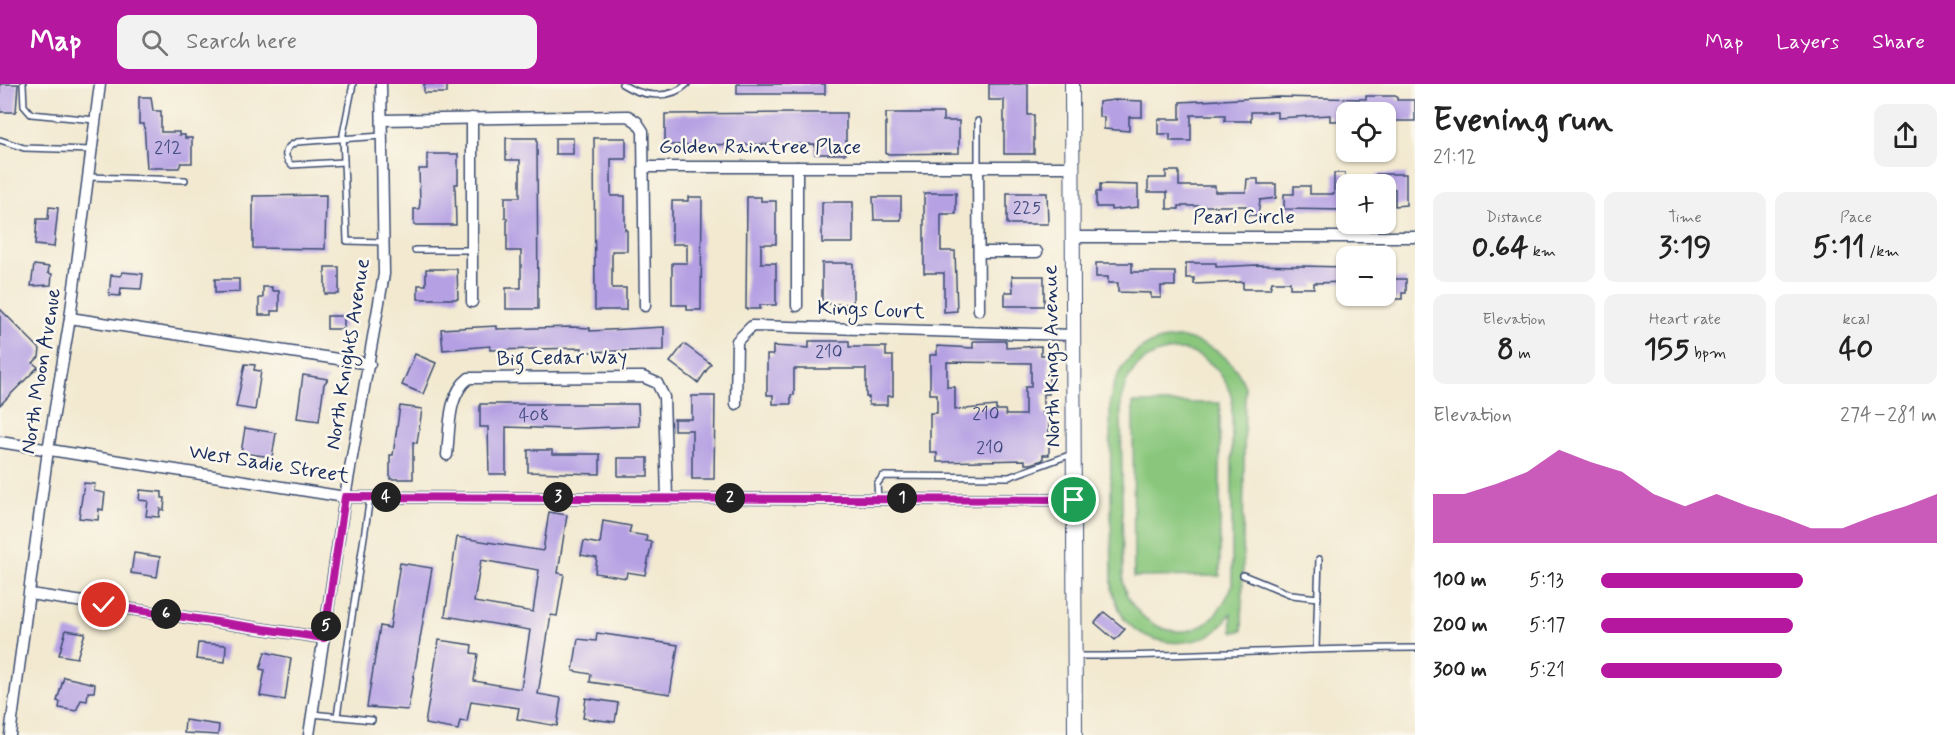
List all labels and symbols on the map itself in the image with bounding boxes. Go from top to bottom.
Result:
street label: Golden Raintree Place [659,133,861,161]
house number: 212 [154,136,182,160]
house number: 225 [1013,196,1041,220]
street label: Pearl Circle [1193,203,1295,231]
street label: North Knights Avenue [319,256,378,452]
street label: North Kings Avenue [1036,264,1069,448]
street label: North Moon Avenue [14,286,68,456]
street label: Kings Court [817,294,926,327]
house number: 210 [815,340,843,364]
street label: Big Cedar Way [496,343,628,375]
house number: 210 [972,402,1000,426]
house number: 408 [519,404,549,428]
house number: 210 [976,436,1004,460]
street label: West Sadie Street [187,437,352,491]
pin [1048,474,1099,525]
pin: 4 [371,482,401,512]
pin: 3 [543,482,573,512]
pin: 2 [715,483,745,513]
pin: 1 [887,483,917,513]
pin [78,579,129,630]
pin: 6 [151,599,181,629]
pin: 5 [311,611,341,641]

